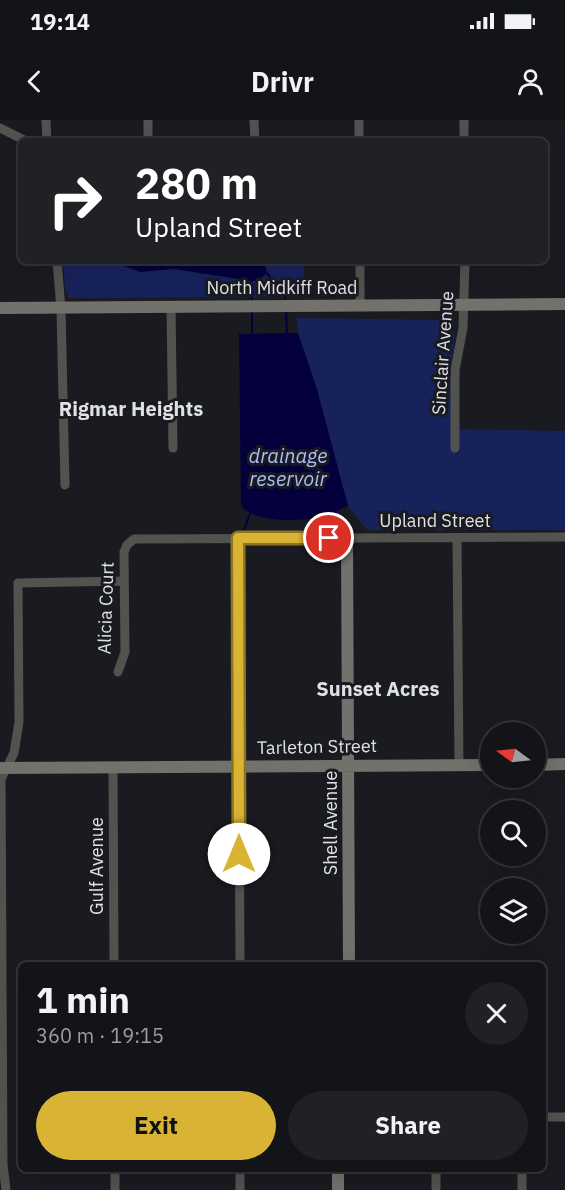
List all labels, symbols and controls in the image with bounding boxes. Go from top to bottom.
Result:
text: 19:14 [30,7,90,36]
text: Drivr [251,64,314,99]
icon: back [18,65,51,98]
icon: person [514,65,547,98]
text: 280 m [135,156,258,211]
icon: right [36,162,114,240]
text: Upland Street [135,209,302,244]
street label: North Midkiff Road [206,276,358,299]
street label: Sinclair Avenue [427,290,458,416]
district label: Rigmar Heights [59,395,203,422]
water label: drainage reservoir [248,442,328,492]
street label: Upland Street [379,509,491,532]
pin [303,512,354,563]
icon: arrive [312,521,345,554]
street label: Alicia Court [92,561,119,655]
district label: Sunset Acres [316,675,440,702]
north arrow [480,722,546,788]
map controls [480,722,546,944]
street label: Tarleton Street [257,734,377,759]
street label: Shell Avenue [319,771,342,875]
button: search [480,800,546,866]
street label: Gulf Avenue [85,817,108,915]
position arrow [207,822,271,886]
button: layers [480,878,546,944]
text: 1 min [36,976,130,1023]
button: close [465,982,528,1045]
text: 360 m · 19:15 [36,1022,164,1049]
button: Exit [36,1091,276,1160]
button: Share [288,1091,528,1160]

